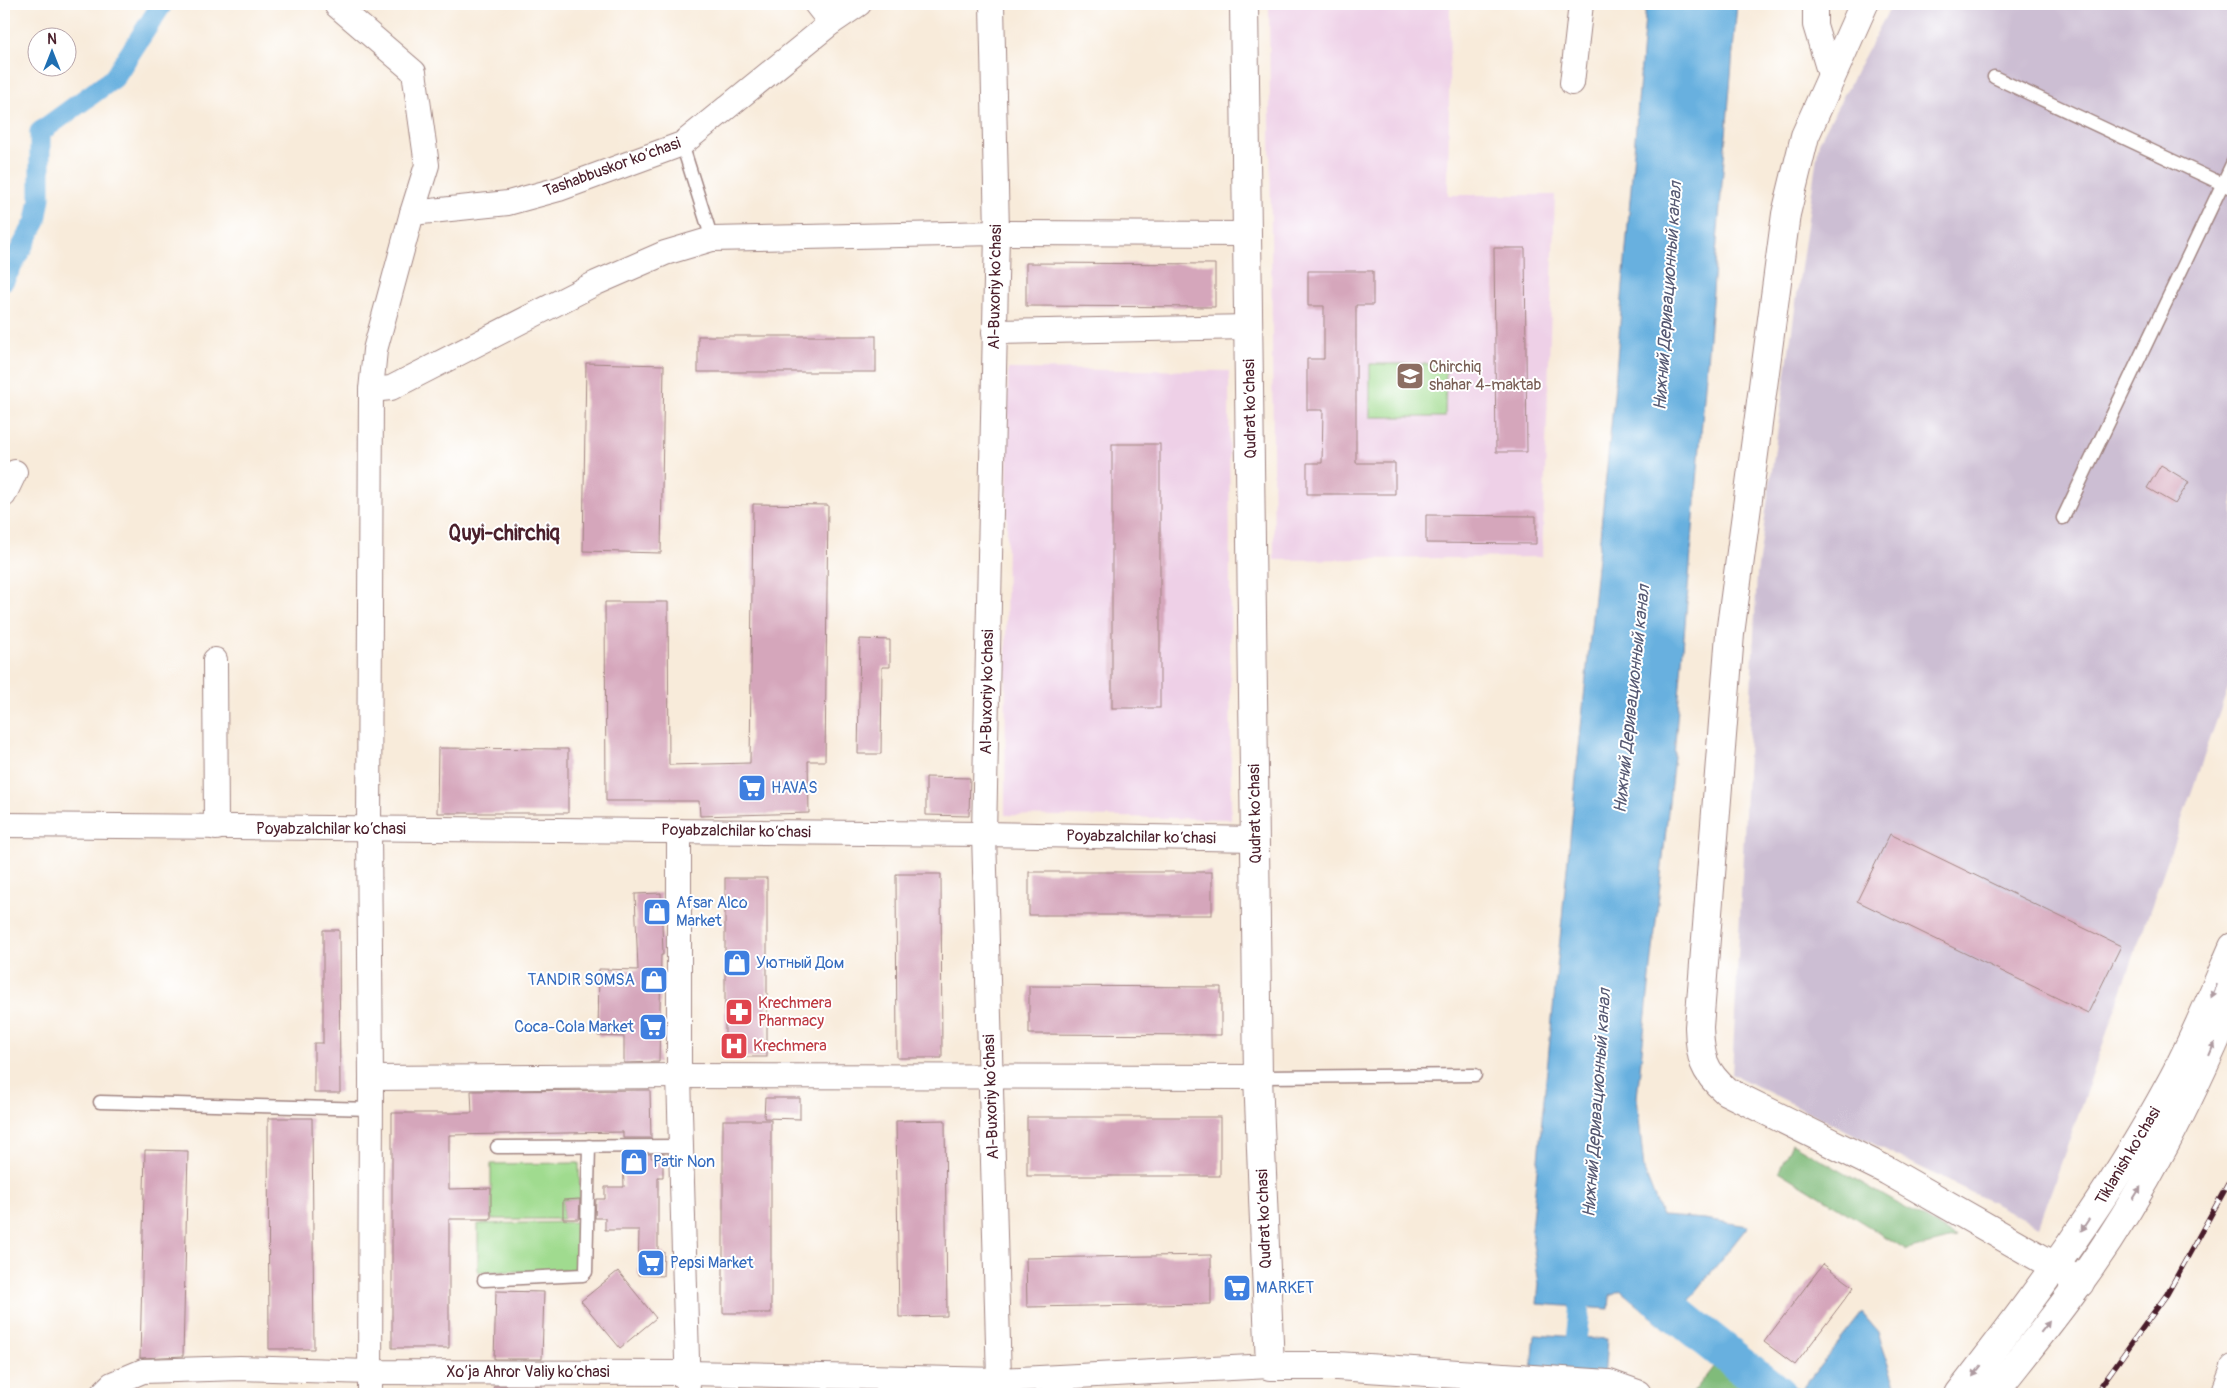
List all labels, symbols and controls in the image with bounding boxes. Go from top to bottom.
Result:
north arrow [28,28,78,78]
text: N [47,31,57,48]
street label: Tashabbuskor ko‘chasi [541,133,683,201]
water label: Нижний Деривационный канал [1649,179,1688,411]
street label: Al-Buxoriy ko‘chasi [984,224,1006,350]
place label: Chirchiq shahar 4-maktab [1429,357,1542,395]
street label: Qudrat ko‘chasi [1239,359,1261,459]
school or university icon: Chirchiq shahar 4-maktab [1395,361,1425,391]
district label: Quyi-chirchiq [448,520,560,547]
water label: Нижний Деривационный канал [1609,582,1656,814]
street label: Al-Buxoriy ko‘chasi [976,629,998,755]
street label: Qudrat ko‘chasi [1244,764,1266,864]
supermarket icon: HAVAS [737,773,767,803]
place label: HAVAS [771,778,818,798]
street label: Poyabzalchilar ko‘chasi [256,819,406,839]
street label: Poyabzalchilar ko‘chasi [661,820,811,842]
street label: Poyabzalchilar ko‘chasi [1066,826,1216,848]
place label: Afsar Alco Market [676,893,748,931]
shop icon: Afsar Alco Market [642,897,672,927]
shop icon: Уютный Дом [722,948,752,978]
place label: Уютный Дом [756,953,844,973]
shop icon: TANDIR SOMSA [639,965,669,995]
place label: TANDIR SOMSA [527,970,635,990]
one-way arrow [2209,984,2217,998]
water label: Нижний Деривационный канал [1578,986,1617,1218]
place label: Krechmera Pharmacy [758,993,832,1031]
pharmacy icon: Krechmera Pharmacy [724,997,754,1027]
supermarket icon: Coca-Cola Market [638,1012,668,1042]
place label: Coca-Cola Market [514,1017,635,1037]
hospital icon: Krechmera [719,1031,749,1061]
street label: Al-Buxoriy ko‘chasi [979,1034,1003,1160]
place label: Krechmera [753,1036,827,1056]
one-way arrow [2209,1042,2217,1056]
street label: Tiklanish ko'chasi [2091,1103,2165,1209]
shop icon: Patir Non [619,1147,649,1177]
place label: Patir Non [653,1152,715,1172]
street label: Qudrat ko‘chasi [1252,1169,1276,1269]
one-way arrow [2133,1186,2142,1199]
one-way arrow [2080,1218,2090,1232]
supermarket icon: Pepsi Market [636,1248,666,1278]
place label: Pepsi Market [670,1253,754,1273]
supermarket icon: MARKET [1222,1273,1252,1303]
place label: MARKET [1256,1278,1314,1298]
one-way arrow [2040,1321,2051,1334]
street label: Xo‘ja Ahror Valiy ko‘chasi [446,1362,610,1382]
one-way arrow [1972,1364,1982,1378]

